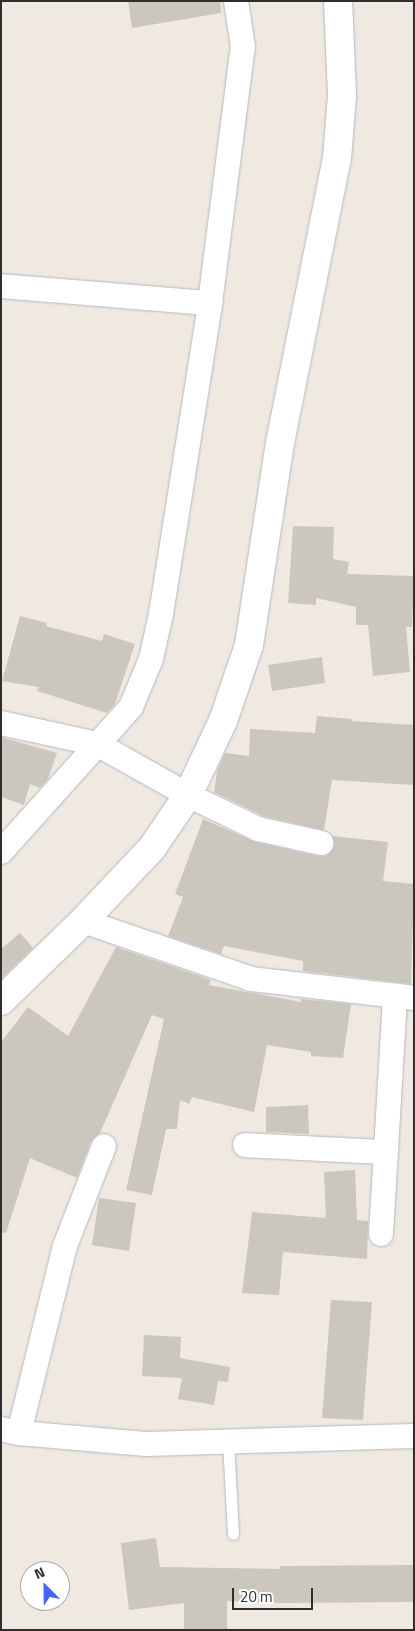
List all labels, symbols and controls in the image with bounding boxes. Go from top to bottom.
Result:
north arrow [20,1561,70,1611]
text: N [31,1561,48,1584]
scale bar [235,1578,316,1610]
text: 20 m [240,1585,273,1608]

